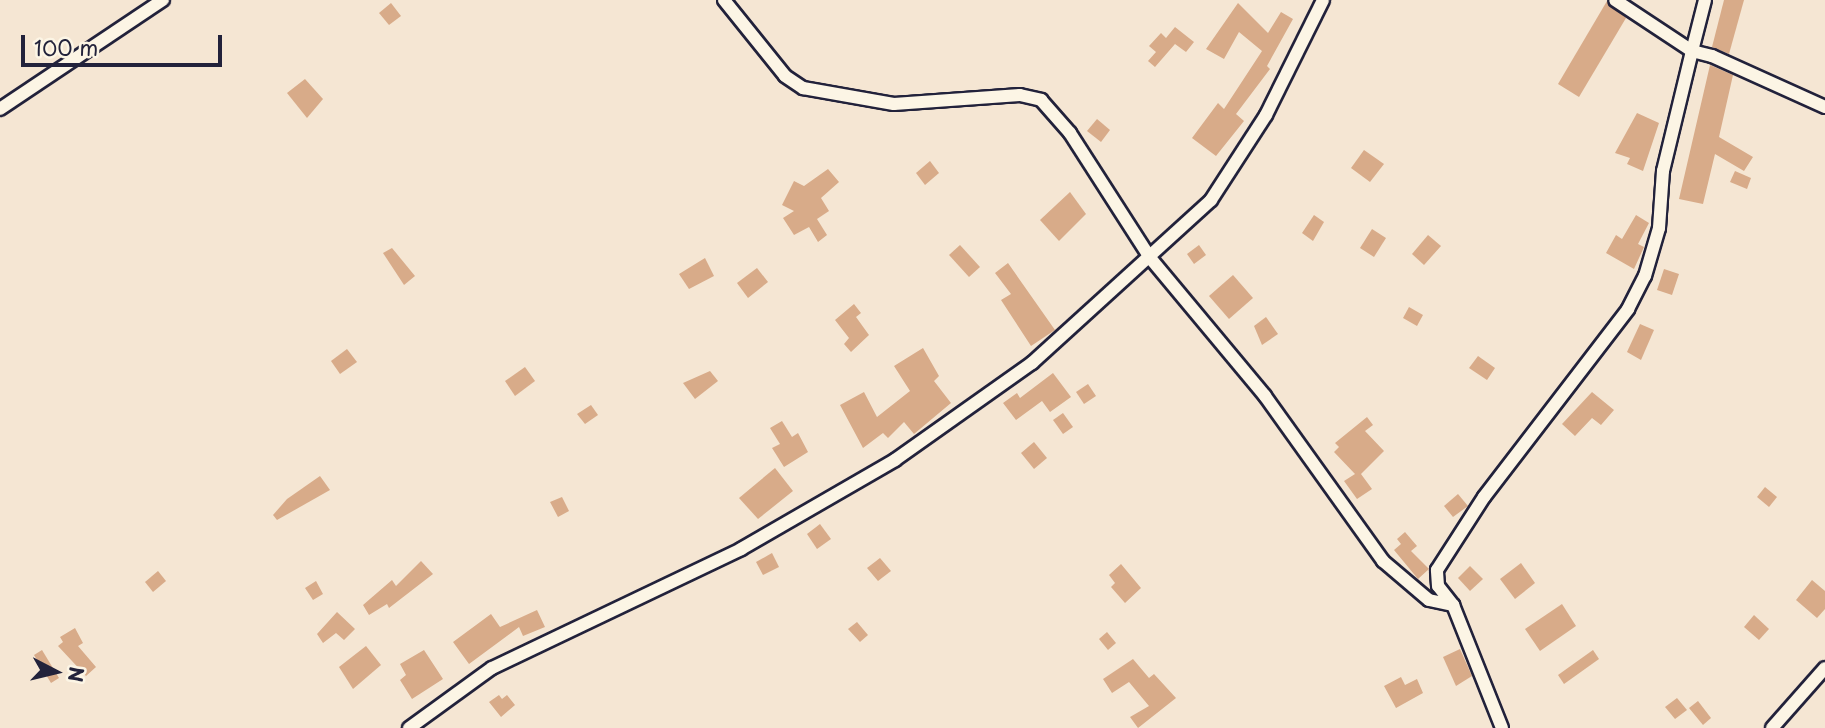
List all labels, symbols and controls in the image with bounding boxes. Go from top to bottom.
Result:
scale bar [24,21,226,65]
text: 100 m [34,31,98,63]
north arrow [21,637,91,707]
text: N [62,665,92,684]

